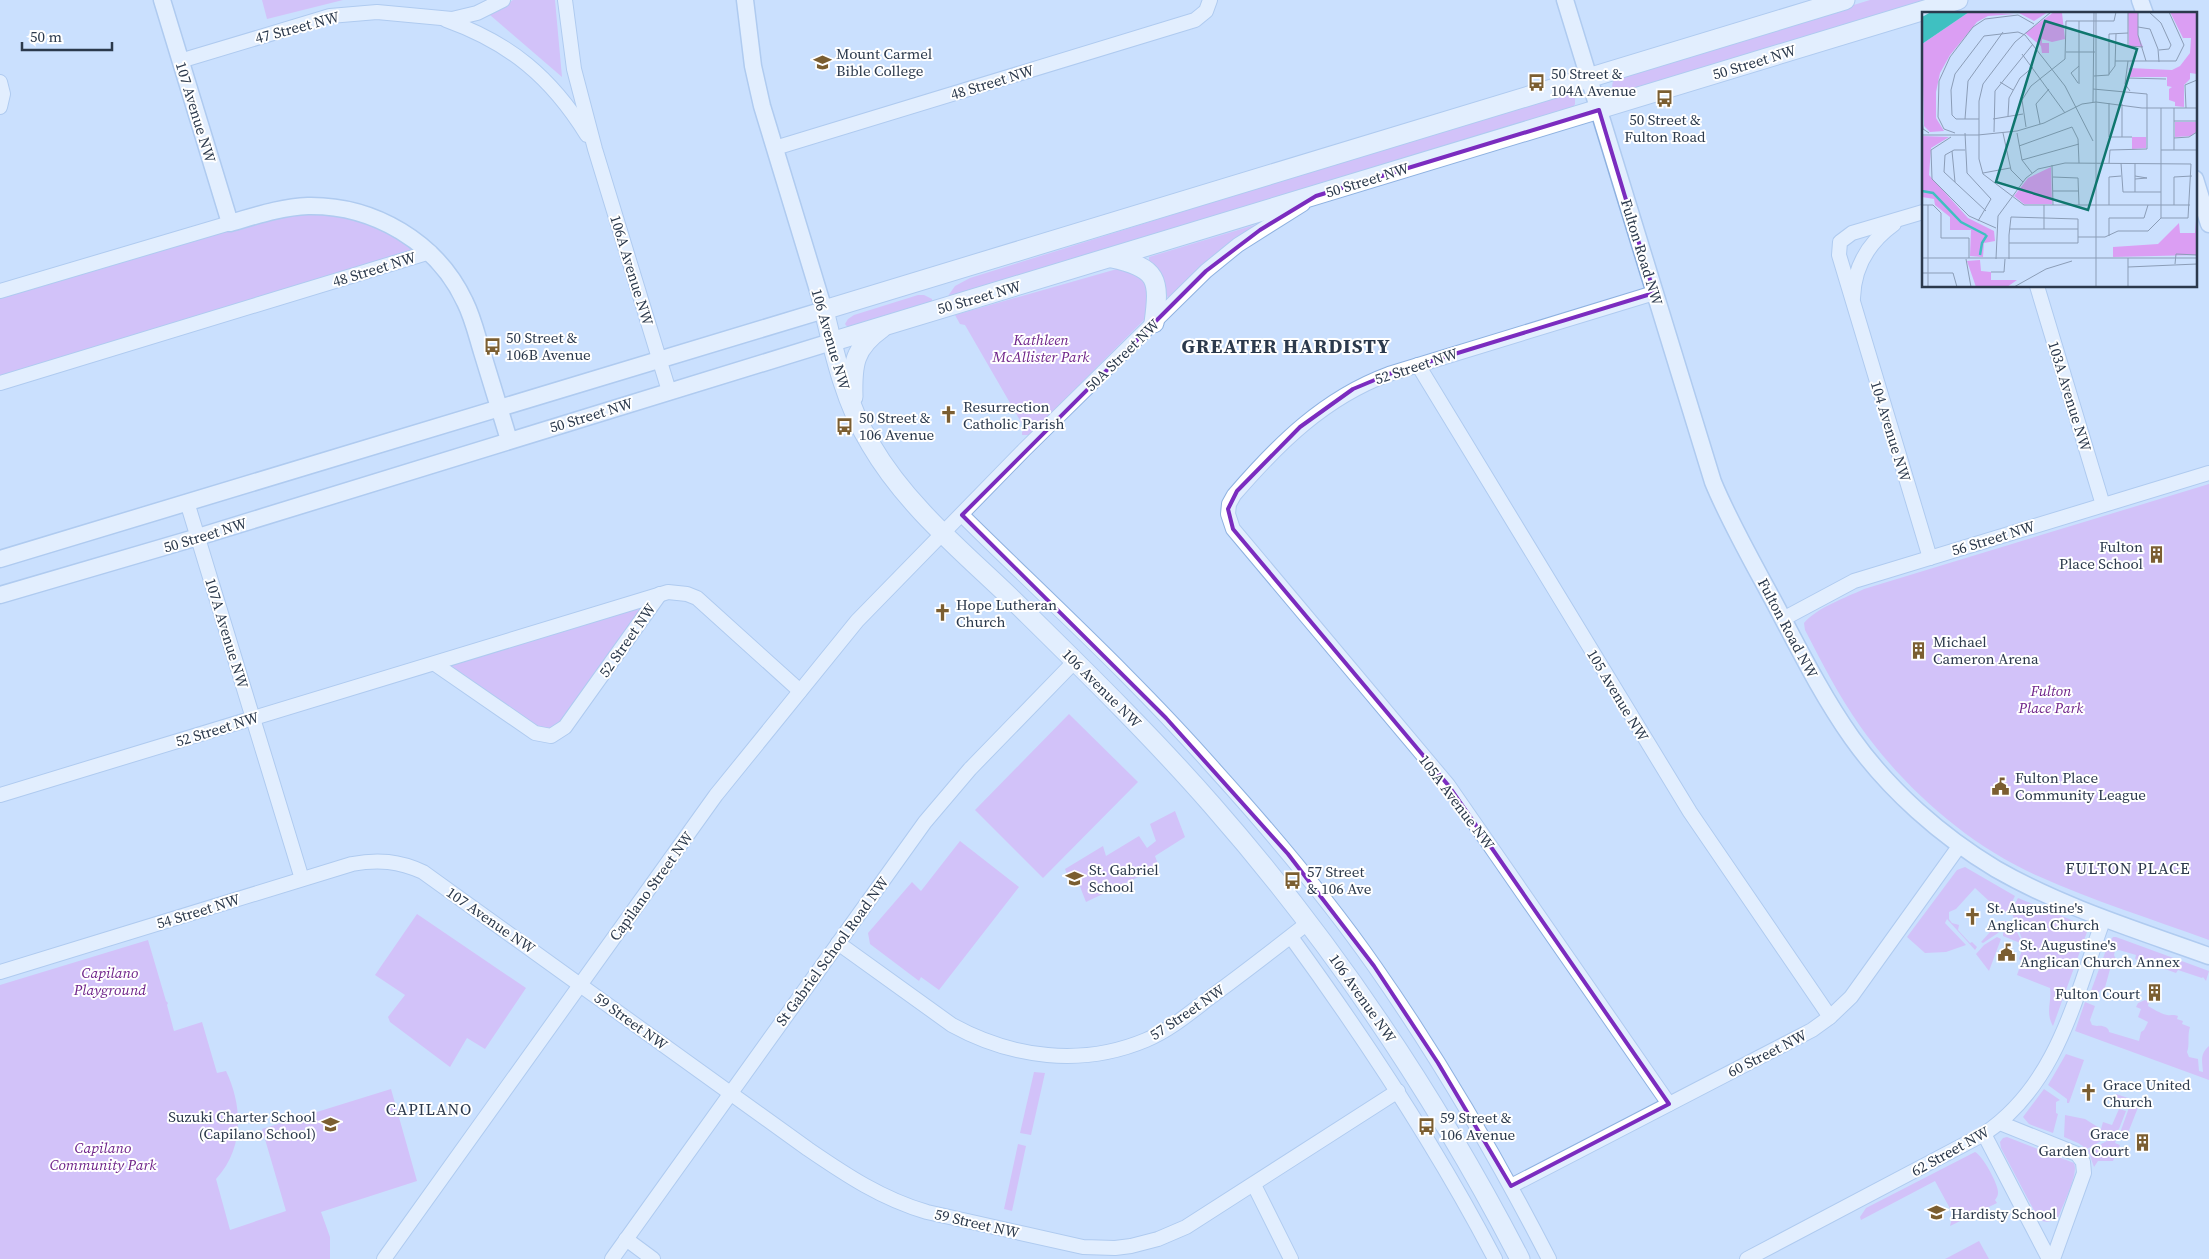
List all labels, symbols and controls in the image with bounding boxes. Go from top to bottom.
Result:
street label: 47 Street NW [253,6,342,48]
inset map [1922,12,2196,288]
scale bar [22,20,112,52]
text: 50 m [30,26,62,47]
street label: 50 Street NW [1710,39,1799,85]
place label: Mount Carmel Bible College [836,43,933,81]
school or university icon: Mount Carmel Bible College [812,52,832,72]
street label: 107 Avenue NW [171,59,221,165]
street label: 48 Street NW [948,59,1037,105]
place label: 50 Street & 104A Avenue [1551,63,1637,101]
bus stop icon: 50 Street & 104A Avenue [1527,72,1547,92]
bus stop icon: 50 Street & Fulton Road [1655,88,1675,108]
place label: 50 Street & Fulton Road [1624,109,1706,147]
street label: 50 Street NW [1323,157,1412,203]
street label: Fulton Road NW [1616,196,1668,308]
street label: 106A Avenue NW [605,212,659,328]
street label: 48 Street NW [330,246,419,292]
street label: 50 Street NW [935,275,1024,319]
street label: 106 Avenue NW [807,286,856,393]
street label: 50A Street NW [1080,314,1164,396]
place label: 50 Street & 106B Avenue [506,327,591,365]
park label: Kathleen McAllister Park [992,329,1090,367]
district label: GREATER HARDISTY [1182,332,1390,360]
bus stop icon: 50 Street & 106B Avenue [482,336,502,356]
street label: 103A Avenue NW [2043,338,2097,454]
street label: 52 Street NW [1372,343,1461,389]
street label: 104 Avenue NW [1866,378,1916,484]
street label: 50 Street NW [547,392,636,438]
place label: Resurrection Catholic Parish [963,396,1064,434]
church icon: Resurrection Catholic Parish [939,405,959,425]
place label: 50 Street & 106 Avenue [859,407,935,445]
bus stop icon: 50 Street & 106 Avenue [835,416,855,436]
street label: 50 Street NW [161,512,250,558]
street label: 56 Street NW [1949,515,2038,561]
place label: Fulton Place School [2059,536,2144,574]
building icon: Fulton Place School [2147,545,2167,565]
street label: Fulton Road NW [1753,574,1823,682]
street label: 107A Avenue NW [200,575,254,691]
place label: Hope Lutheran Church [956,594,1057,632]
street label: 52 Street NW [594,598,661,681]
church icon: Hope Lutheran Church [932,603,952,623]
place label: Michael Cameron Arena [1933,631,2039,669]
building icon: Michael Cameron Arena [1909,640,1929,660]
street label: 106 Avenue NW [1058,644,1147,733]
street label: 105 Avenue NW [1582,645,1654,746]
park label: Fulton Place Park [2018,680,2084,718]
street label: 52 Street NW [173,706,262,752]
street label: 105A Avenue NW [1414,750,1500,854]
place label: Fulton Place Community League [2015,767,2146,805]
public building icon: Fulton Place Community League [1991,776,2011,796]
street label: Capilano Street NW [604,827,698,945]
district label: FULTON PLACE [2065,857,2191,879]
place label: St. Gabriel School [1089,859,1159,897]
place label: 57 Street & 106 Ave [1307,861,1372,899]
school or university icon: St. Gabriel School [1065,868,1085,888]
bus stop icon: 57 Street & 106 Ave [1283,870,1303,890]
street label: St Gabriel School Road NW [771,872,894,1030]
street label: 107 Avenue NW [442,882,540,959]
street label: 54 Street NW [154,888,243,934]
place label: St. Augustine's Anglican Church [1987,897,2100,935]
church icon: St. Augustine's Anglican Church [1963,906,1983,926]
place label: St. Augustine's Anglican Church Annex [2020,934,2180,972]
public building icon: St. Augustine's Anglican Church Annex [1996,943,2016,963]
street label: 106 Avenue NW [1325,949,1402,1047]
park label: Capilano Playground [73,962,146,1000]
street label: 57 Street NW [1145,979,1229,1045]
place label: Fulton Court [2055,983,2140,1004]
building icon: Fulton Court [2144,983,2164,1003]
street label: 59 Street NW [590,987,673,1055]
street label: 60 Street NW [1724,1024,1811,1082]
place label: Grace United Church [2103,1074,2191,1112]
church icon: Grace United Church [2079,1083,2099,1103]
district label: CAPILANO [386,1098,472,1120]
place label: Suzuki Charter School (Capilano School) [168,1106,317,1144]
place label: 59 Street & 106 Avenue [1440,1107,1516,1145]
school or university icon: Suzuki Charter School (Capilano School) [320,1115,340,1135]
bus stop icon: 59 Street & 106 Avenue [1416,1116,1436,1136]
street label: 62 Street NW [1907,1121,1993,1181]
place label: Grace Garden Court [2038,1123,2129,1161]
building icon: Grace Garden Court [2133,1132,2153,1152]
park label: Capilano Community Park [50,1137,157,1175]
street label: 59 Street NW [933,1203,1022,1243]
school or university icon: Hardisty School [1927,1203,1947,1223]
place label: Hardisty School [1951,1203,2057,1224]

